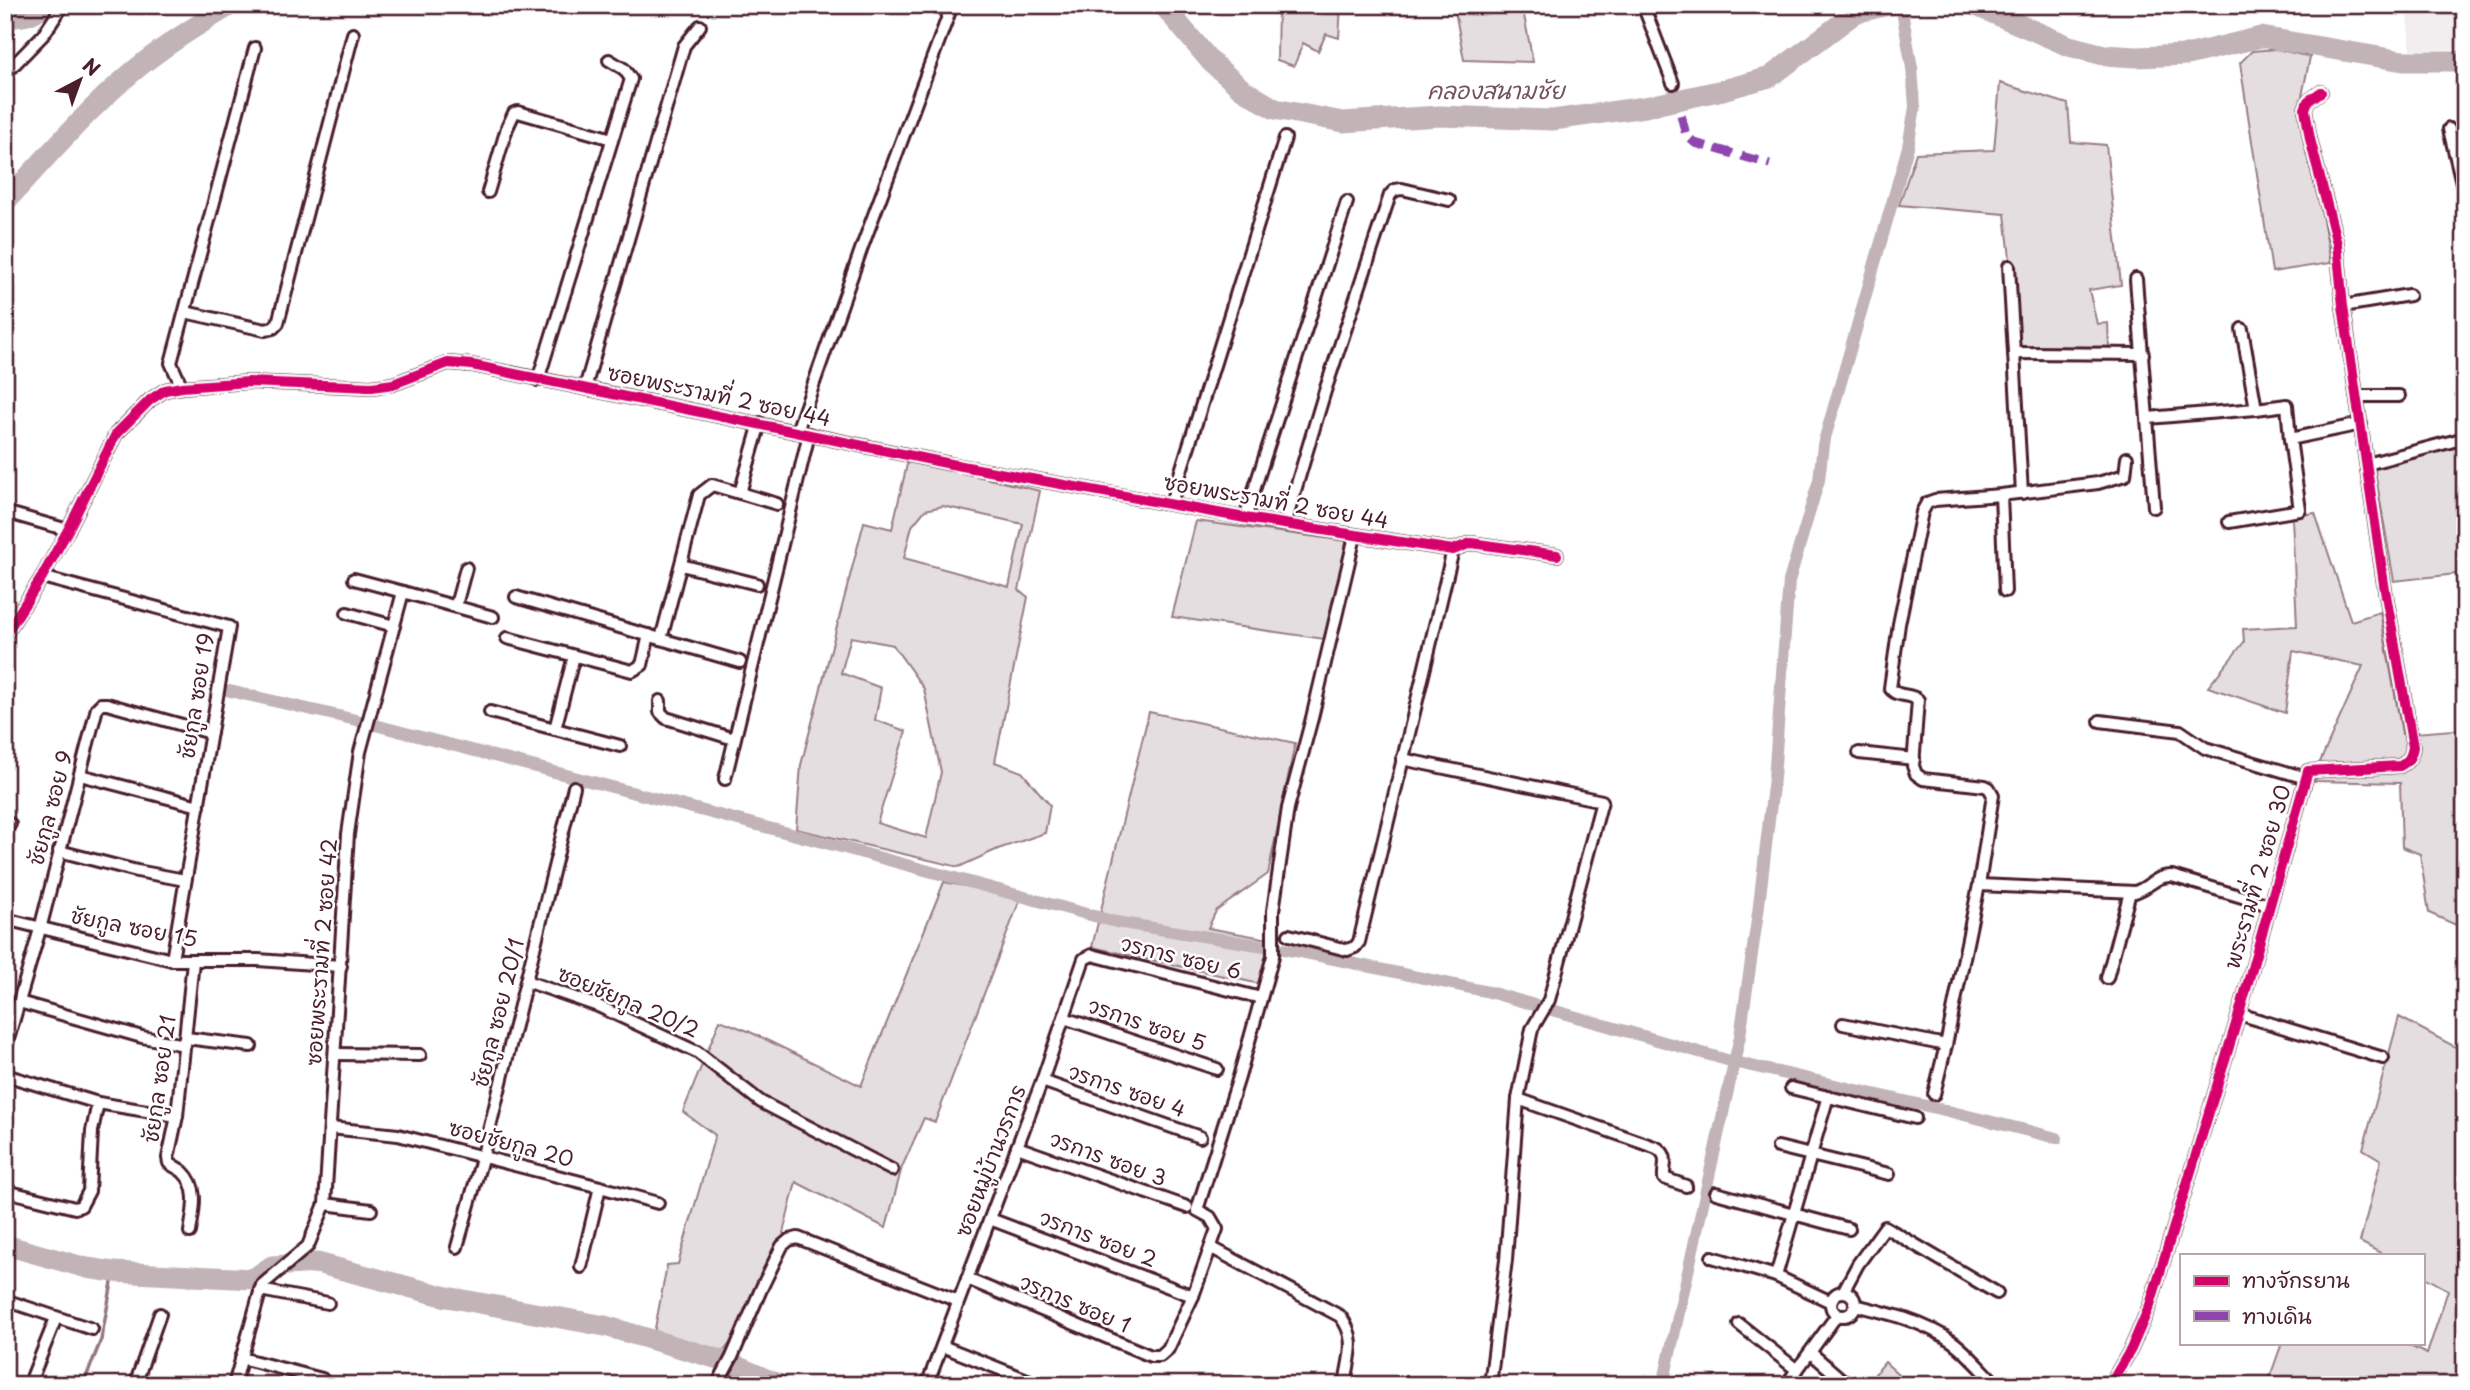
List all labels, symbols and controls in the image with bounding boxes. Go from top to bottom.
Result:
north arrow [46,46,116,116]
text: N [77,51,107,82]
water label: คลองสนามชัย [1427,72,1566,107]
street label: ซอยพระรามที่ 2 ซอย 44 [605,355,834,433]
street label: ซอยพระรามที่ 2 ซอย 44 [1161,464,1391,536]
street label: ชัยกูล ซอย 19 [169,630,223,761]
street label: ชัยกูล ซอย 9 [18,746,82,869]
street label: พระรามที่ 2 ซอย 30 [2214,781,2298,972]
street label: ซอยพระรามที่ 2 ซอย 42 [296,837,344,1067]
street label: ชัยกูล ซอย 15 [68,898,201,956]
street label: วรการ ซอย 6 [1118,926,1245,986]
street label: ชัยกูล ซอย 20/1 [463,935,533,1091]
street label: ซอยชัยกูล 20/2 [552,956,705,1046]
street label: วรการ ซอย 5 [1085,988,1211,1058]
street label: ชัยกูล ซอย 21 [133,1013,185,1145]
street label: วรการ ซอย 4 [1065,1054,1191,1124]
street label: ซอยหมู่บ้านวรการ [945,1080,1035,1242]
street label: ซอยชัยกูล 20 [445,1110,578,1176]
street label: วรการ ซอย 3 [1046,1121,1172,1193]
street label: วรการ ซอย 2 [1035,1200,1162,1274]
legend [2180,1254,2424,1344]
text: ทางจักรยาน [2242,1263,2350,1295]
street label: วรการ ซอย 1 [1015,1264,1136,1340]
text: ทางเดิน [2242,1299,2312,1331]

